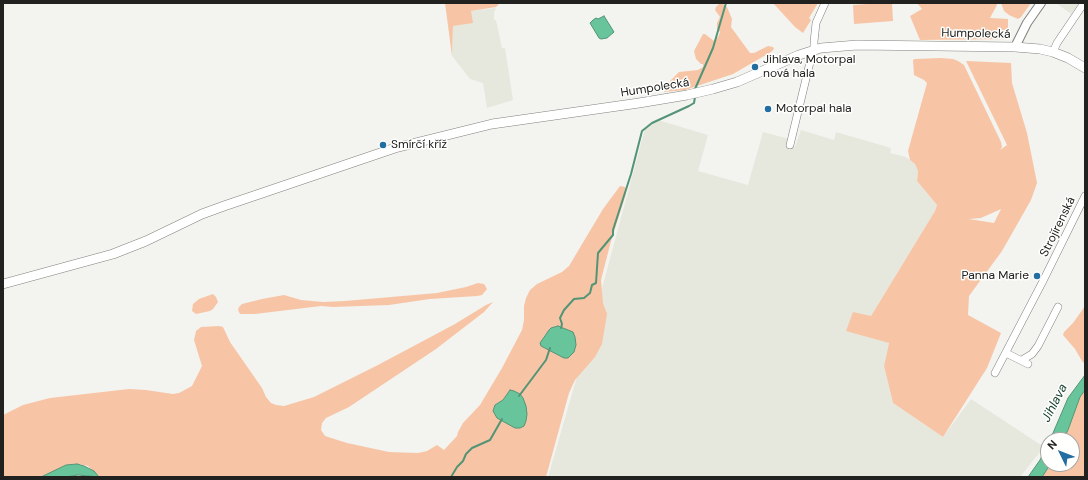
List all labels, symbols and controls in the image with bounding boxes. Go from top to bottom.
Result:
street label: Humpolecká [941,26,1011,42]
place label: Jihlava, Motorpal nová hala [763,53,855,81]
marker: Jihlava, Motorpal nová hala [750,62,760,72]
street label: Humpolecká [620,75,690,101]
place label: Motorpal hala [776,102,852,116]
marker: Motorpal hala [763,104,773,114]
place label: Smírčí kříž [391,138,447,152]
marker: Smírčí kříž [378,140,388,150]
street label: Strojírenská [1037,195,1079,259]
place label: Panna Marie [962,269,1029,283]
marker: Panna Marie [1032,271,1042,281]
water label: Jihlava [1039,381,1071,425]
north arrow [1040,432,1080,472]
text: N [1044,437,1060,452]

